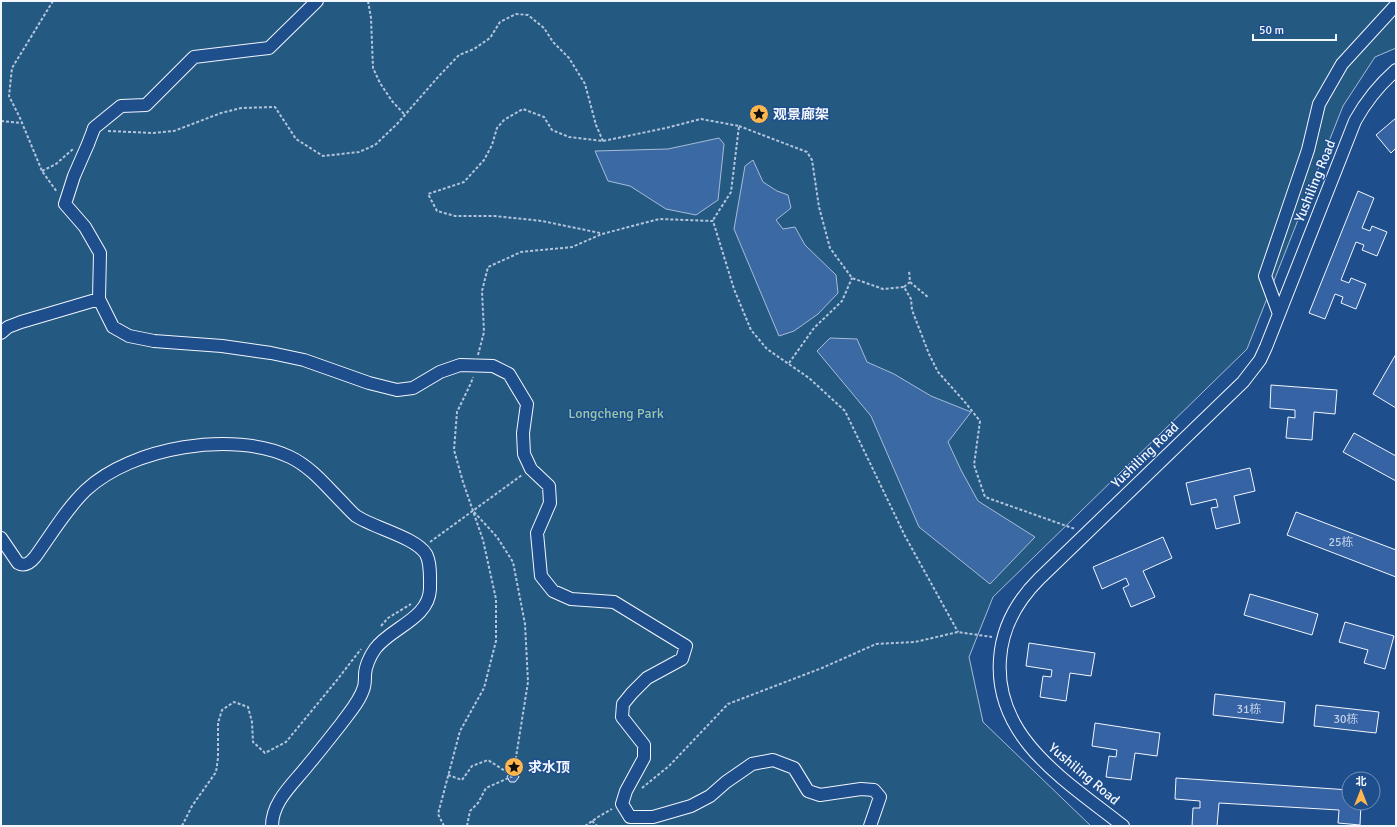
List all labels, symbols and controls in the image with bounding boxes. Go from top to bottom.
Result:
scale bar [1253,16,1336,42]
text: 50 m [1259,23,1284,38]
place icon: 观景廊架 [748,103,770,125]
place label: 观景廊架 [773,106,829,123]
street label: Yushiling Road [1291,137,1339,225]
park label: Longcheng Park [568,405,664,422]
street label: Yushiling Road [1108,418,1182,492]
house number: 25栋 [1329,535,1353,550]
house number: 31栋 [1237,702,1261,717]
house number: 30栋 [1334,712,1358,727]
street label: Yushiling Road [1045,739,1123,809]
place icon: 求水顶 [503,756,525,778]
place label: 求水顶 [528,759,570,776]
north arrow [1341,771,1381,811]
text: 北 [1356,775,1367,788]

